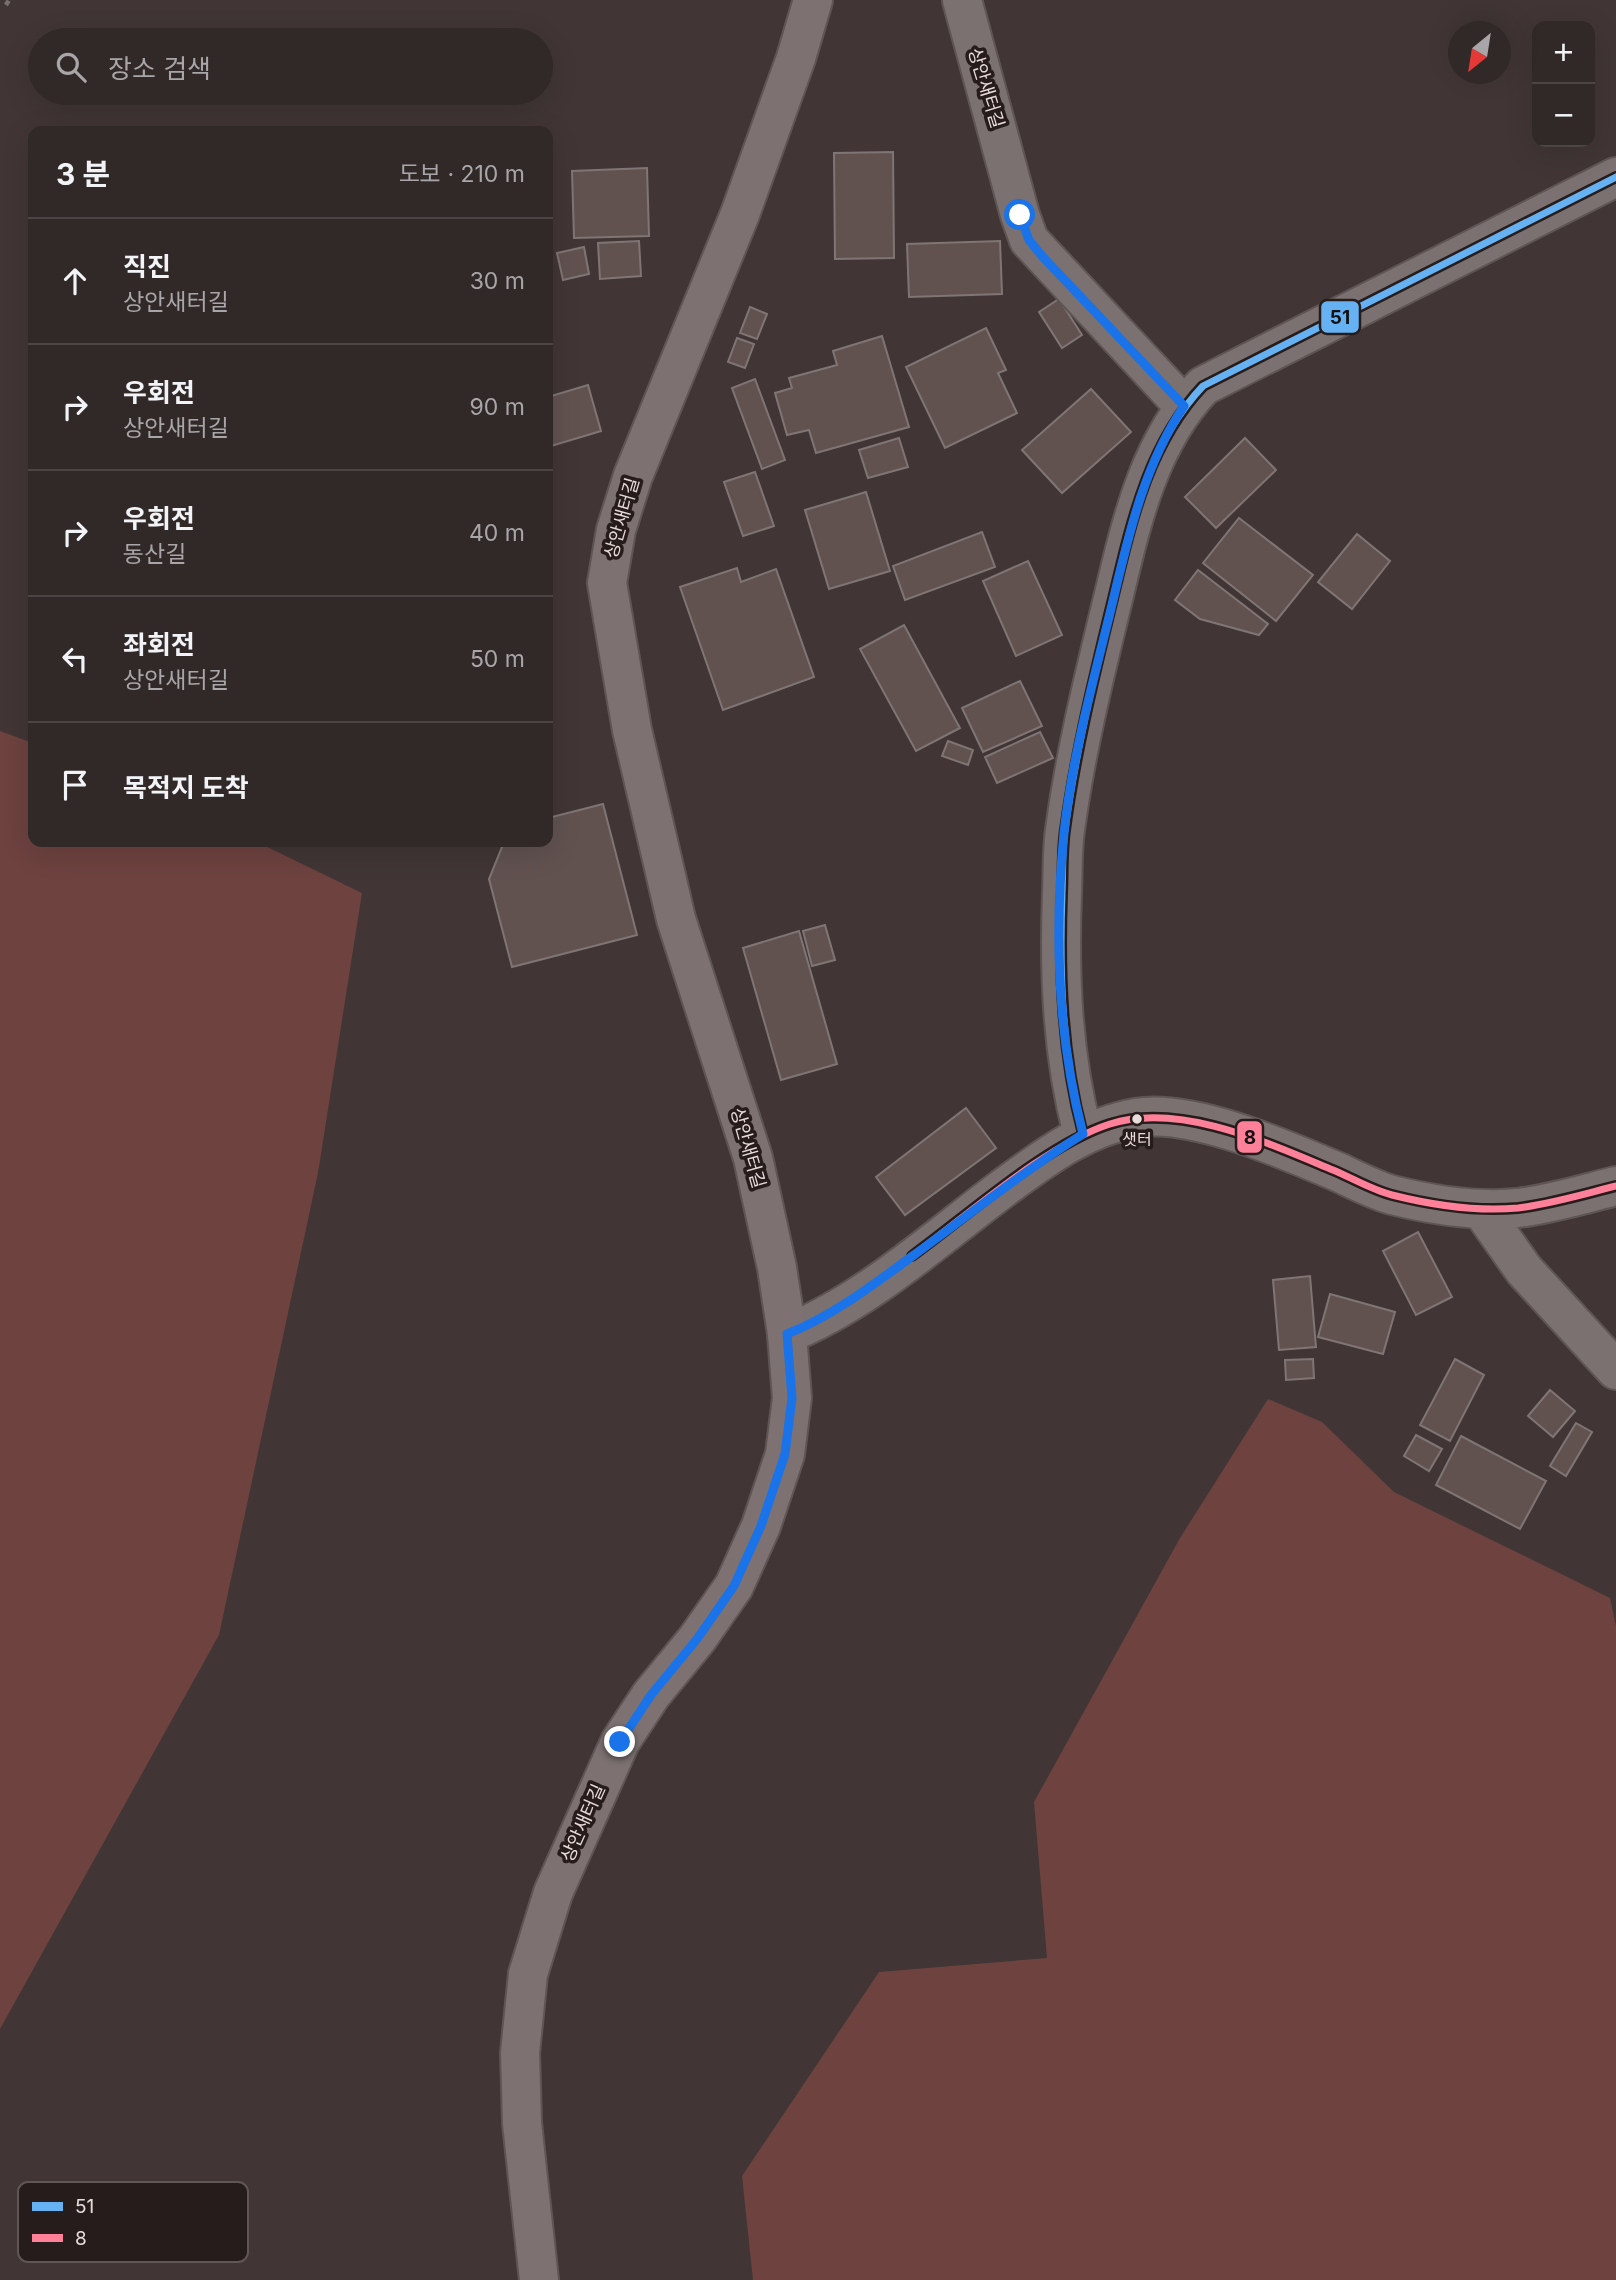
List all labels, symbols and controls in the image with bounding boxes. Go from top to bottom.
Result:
north arrow [1448,21,1511,84]
map controls [1532,21,1595,147]
button: + [1532,21,1595,84]
search box [28,28,553,105]
street label: 상안새터길 [964,45,1009,131]
icon: search [52,48,90,86]
text: 장소 검색 [108,53,211,84]
button: − [1532,84,1595,147]
text: 3 분 [56,156,110,192]
text: 도보 · 210 m [399,160,525,188]
route start [1004,199,1035,230]
text: 직진 [123,251,171,282]
icon: ahead [56,262,94,300]
text: 30 m [470,267,525,295]
text: 상안새터길 [123,288,229,316]
line badge: 51 [1320,300,1360,334]
text: 51 [1330,306,1350,329]
text: 우회전 [123,377,195,408]
icon: right [56,388,94,426]
text: 90 m [470,393,525,421]
text: 상안새터길 [123,414,229,442]
street label: 상안새터길 [600,475,643,561]
text: 우회전 [123,503,195,534]
icon: right [56,514,94,552]
text: 40 m [469,519,525,547]
text: 동산길 [123,540,186,568]
text: 좌회전 [123,629,195,660]
icon: left [56,640,94,678]
text: 50 m [470,645,525,673]
text: 상안새터길 [123,666,229,694]
icon: arrive [56,766,94,804]
text: 목적지 도착 [123,772,249,803]
street label: 상안새터길 [727,1105,770,1191]
marker: 샛터 [1130,1112,1144,1126]
line badge: 8 [1236,1120,1263,1154]
text: 8 [1244,1126,1256,1149]
place label: 샛터 [1122,1129,1152,1149]
route end [604,1726,635,1757]
street label: 상안새터길 [556,1781,609,1865]
legend [18,2182,248,2262]
text: 51 [75,2195,94,2218]
text: 8 [75,2227,87,2250]

